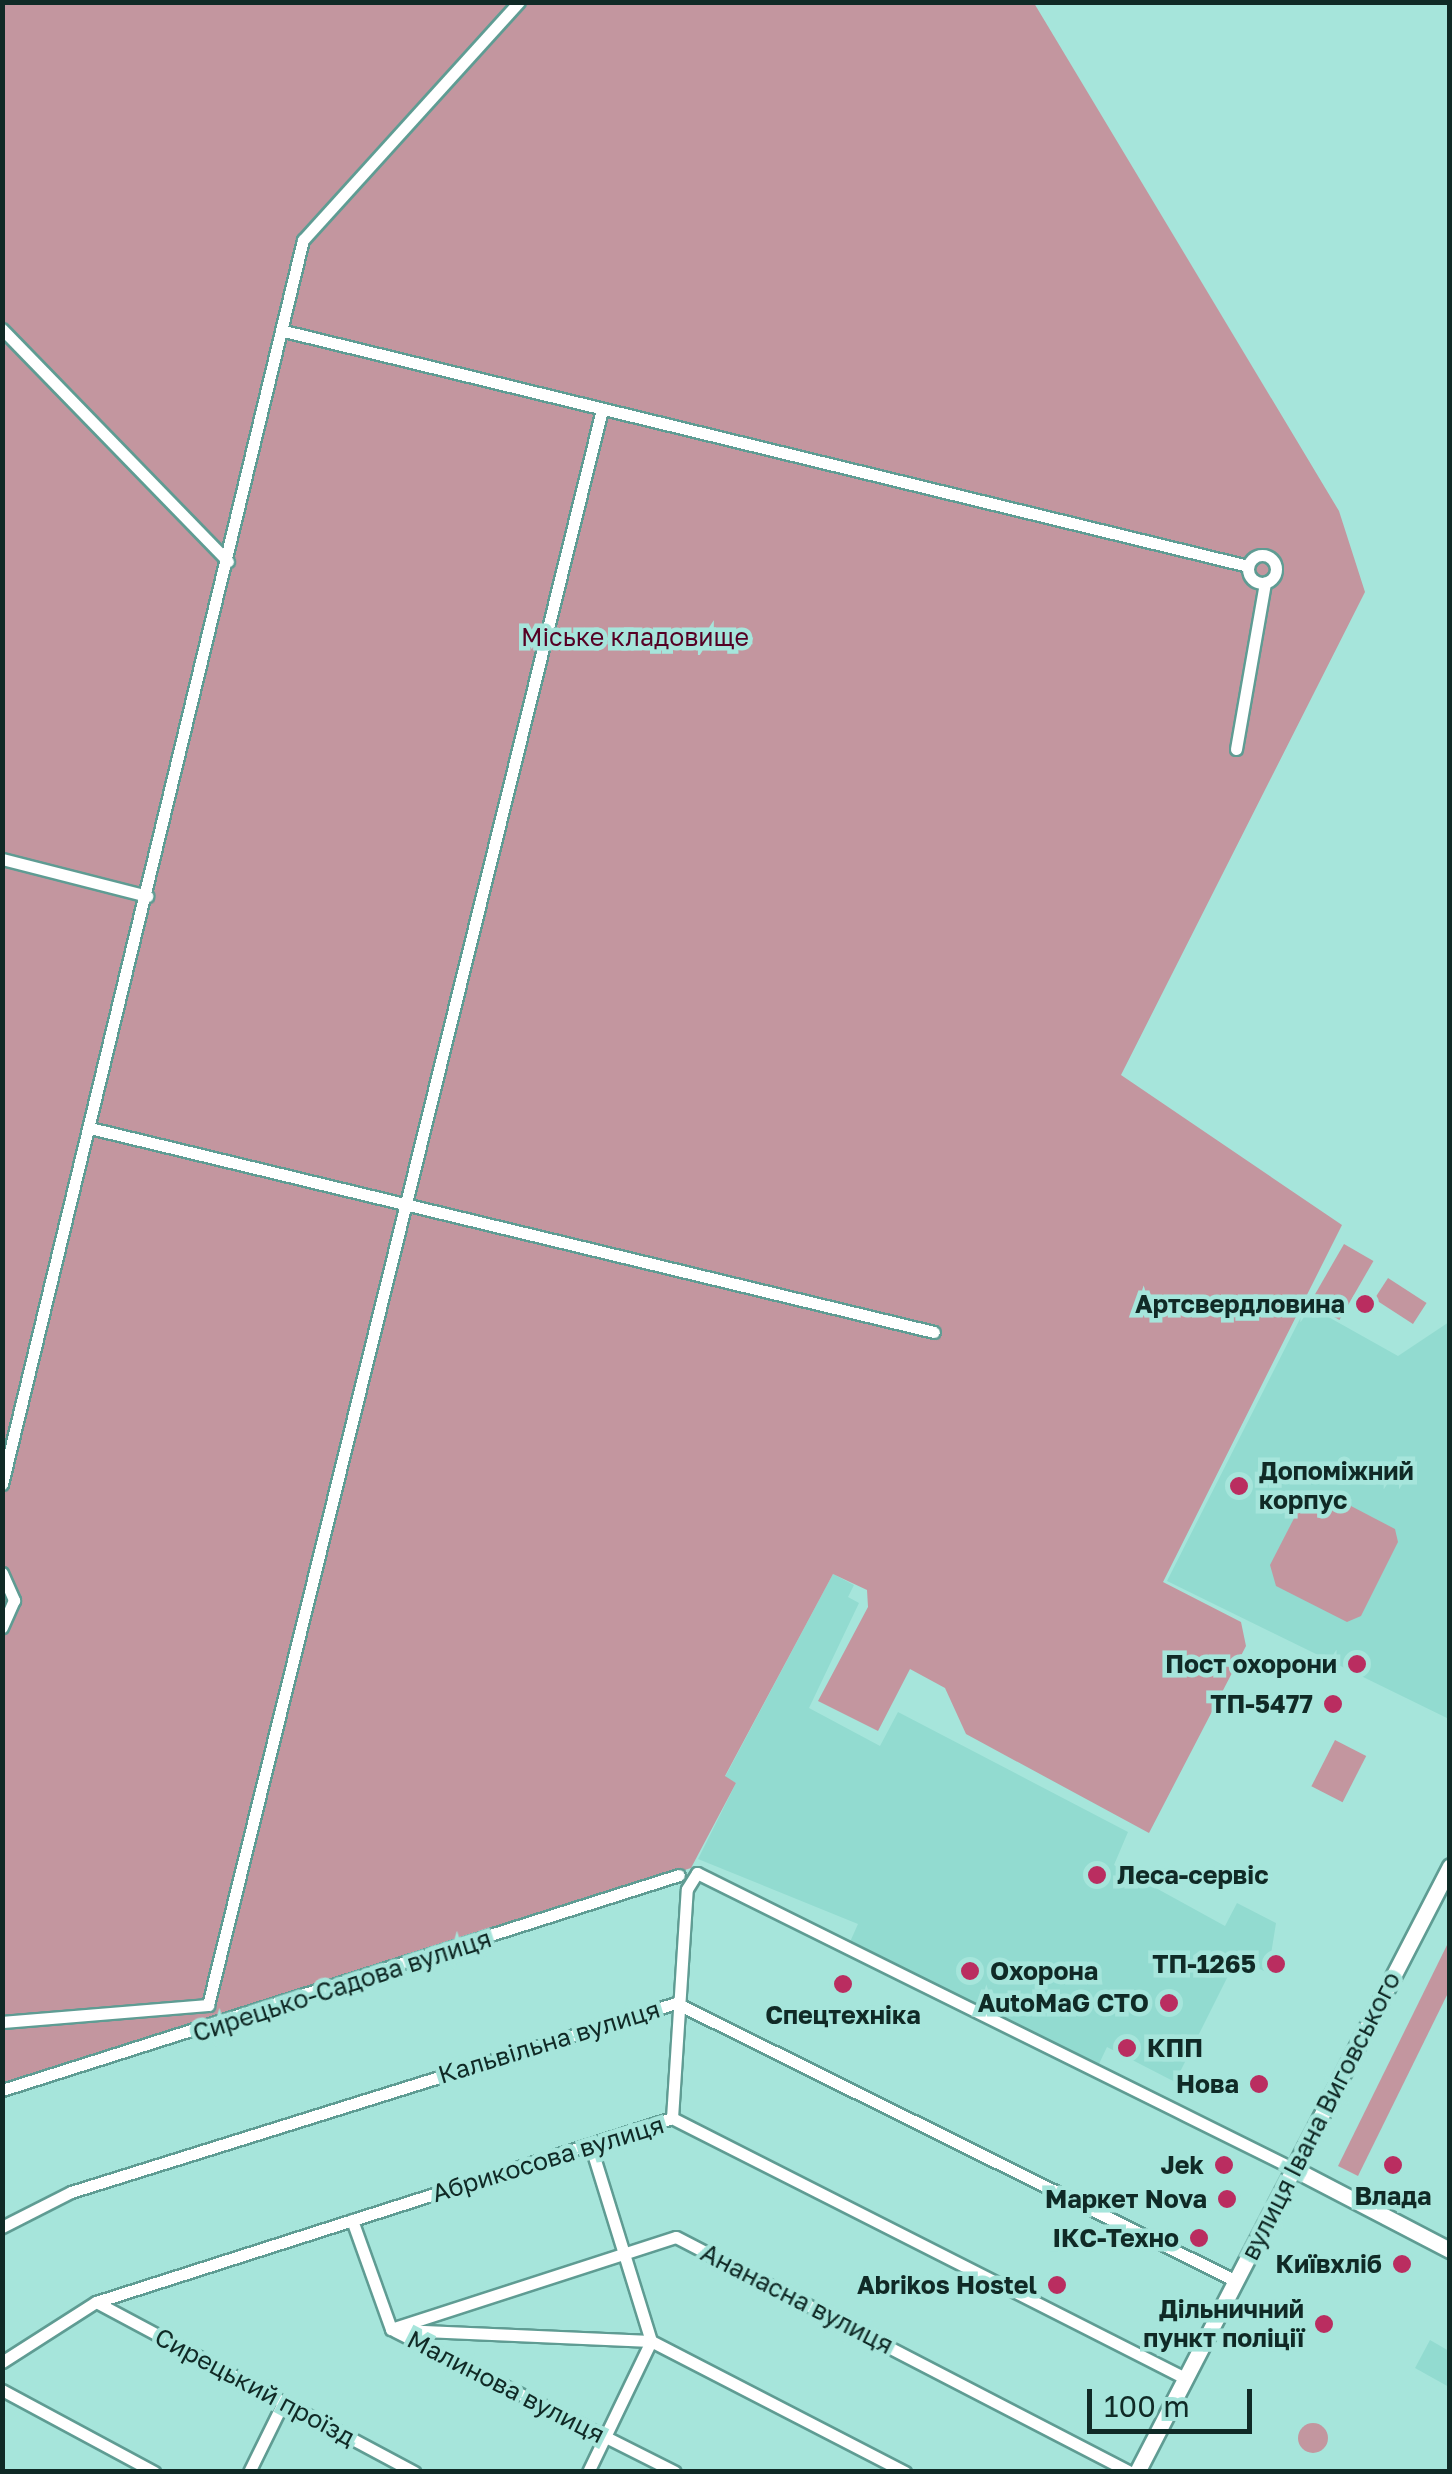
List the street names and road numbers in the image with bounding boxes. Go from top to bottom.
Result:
street label: Сирецько-Садова вулиця [189,1924,495,2048]
street label: вулиця Івана Виговського [1235,1967,1407,2265]
street label: Кальвільна вулиця [434,1994,664,2090]
street label: Абрикосова вулиця [428,2109,668,2209]
street label: Ананасна вулиця [696,2238,898,2360]
street label: Сирецький проїзд [150,2322,360,2452]
street label: Малинова вулиця [402,2324,610,2450]

